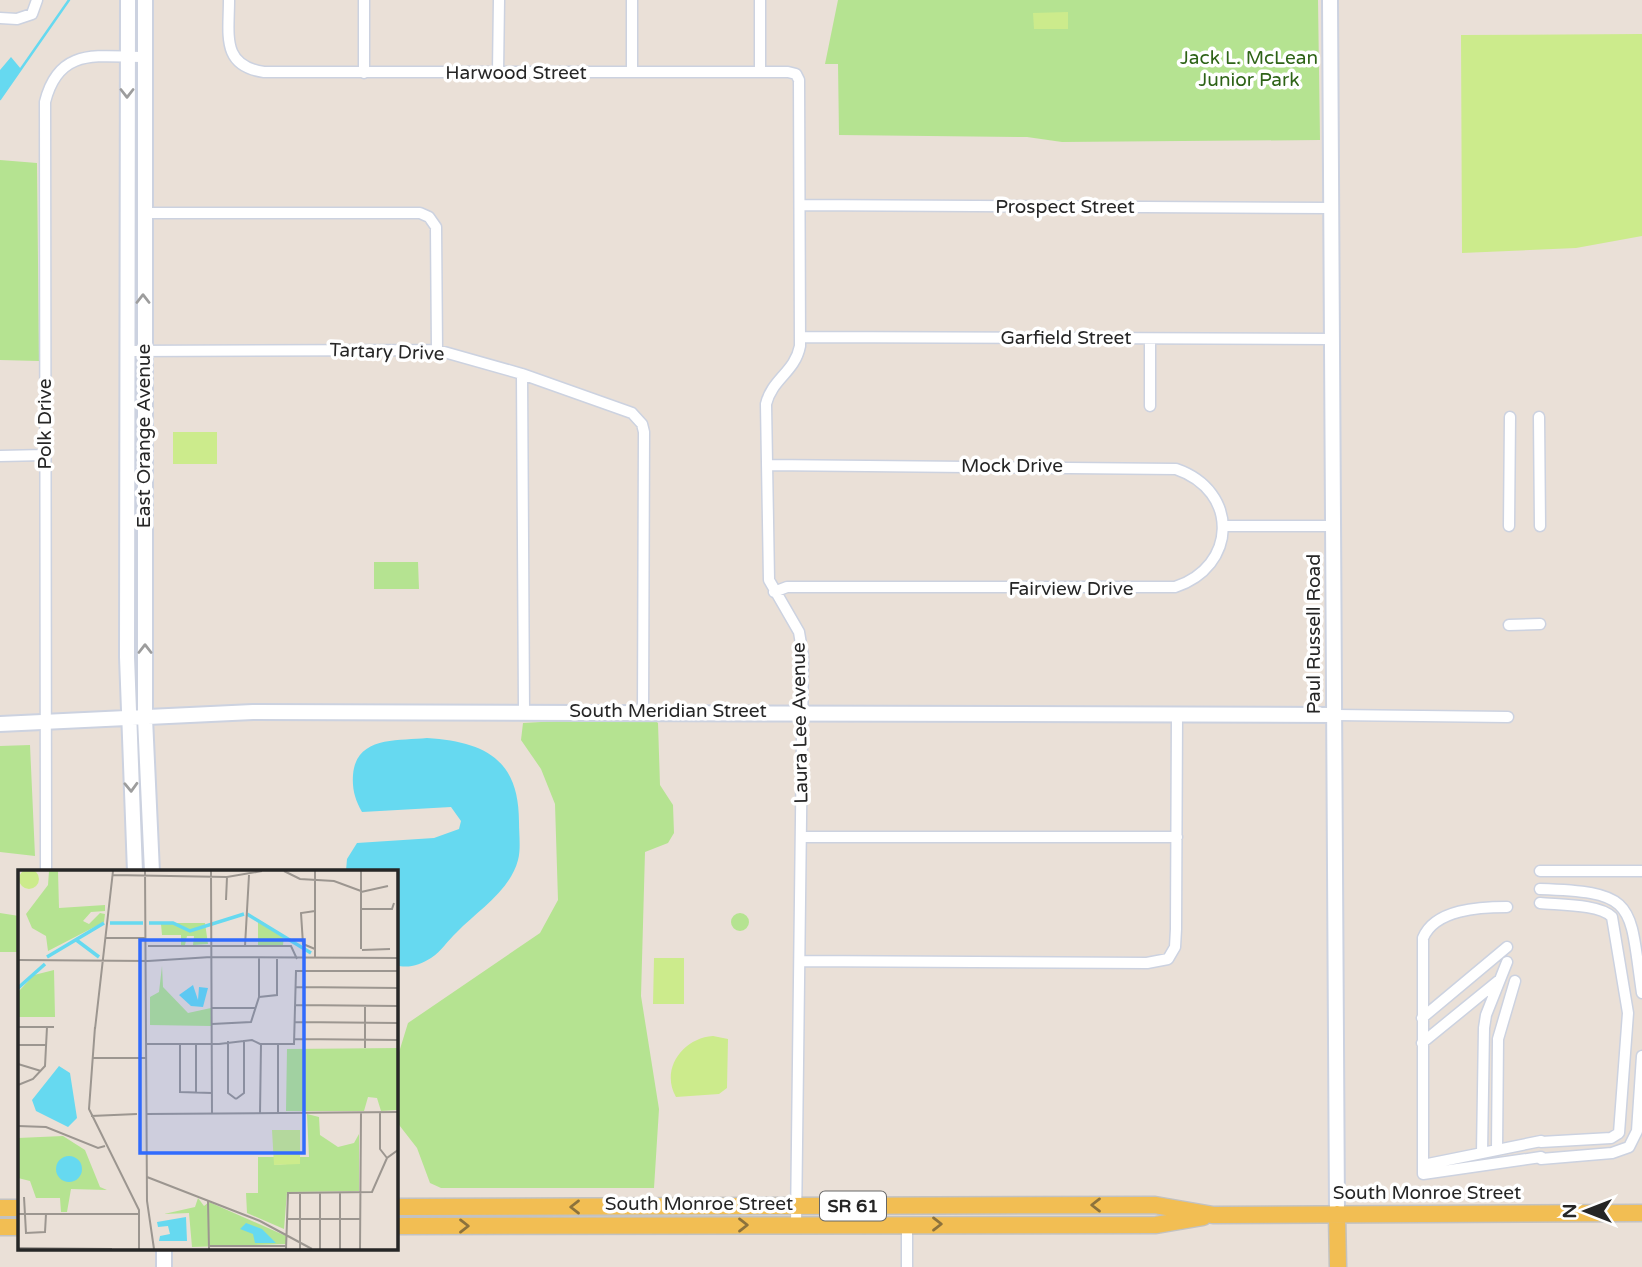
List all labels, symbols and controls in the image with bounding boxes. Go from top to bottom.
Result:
park label: Jack L. McLean Junior Park [1180,47,1318,91]
street label: Harwood Street [445,62,587,84]
one-way arrow [119,88,135,98]
street label: Prospect Street [995,196,1135,218]
one-way arrow [135,294,151,304]
street label: Garfield Street [1000,327,1132,349]
street label: Tartary Drive [329,339,445,365]
street label: East Orange Avenue [133,344,155,528]
street label: Polk Drive [34,379,56,469]
street label: Mock Drive [961,455,1063,477]
street label: Paul Russell Road [1303,554,1325,714]
street label: Fairview Drive [1008,578,1134,600]
street label: Laura Lee Avenue [788,642,812,804]
one-way arrow [137,644,153,654]
street label: South Meridian Street [569,700,767,722]
one-way arrow [123,782,138,793]
inset map [18,870,397,1250]
north arrow [1551,1176,1621,1246]
street label: South Monroe Street [1333,1182,1521,1204]
road number: SR 61 [820,1191,886,1220]
street label: South Monroe Street [605,1193,793,1215]
one-way arrow [1090,1197,1101,1213]
one-way arrow [569,1199,579,1215]
text: N [1559,1203,1581,1219]
one-way arrow [933,1216,943,1232]
one-way arrow [739,1217,749,1233]
one-way arrow [459,1218,469,1234]

